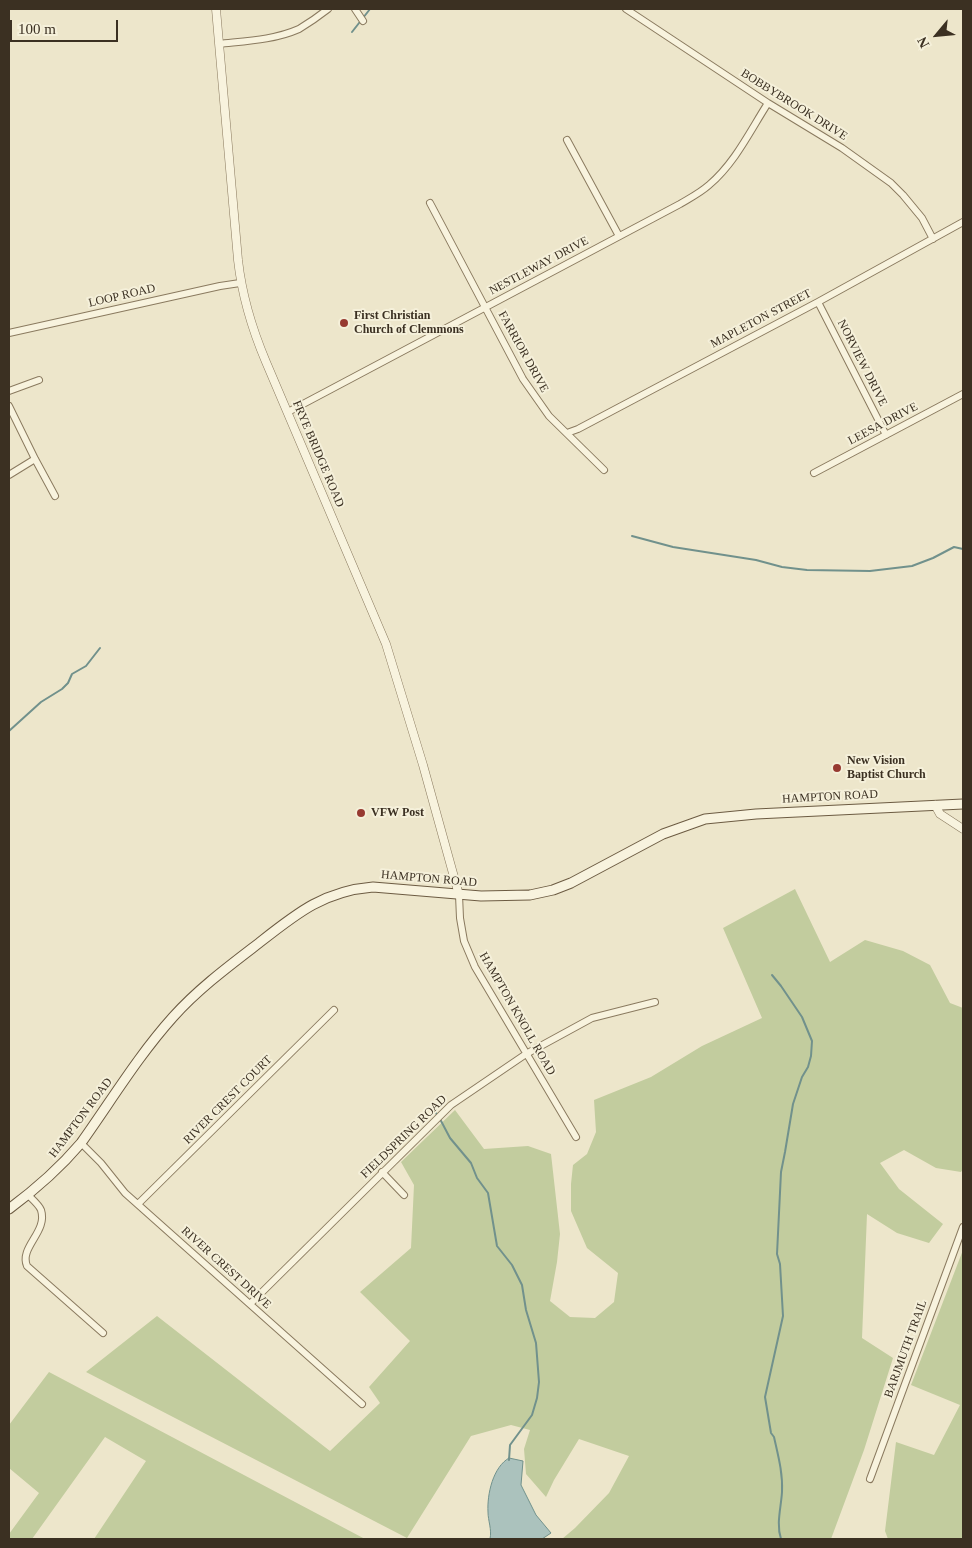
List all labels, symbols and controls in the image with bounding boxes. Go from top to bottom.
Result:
scale bar [12,10,120,42]
north arrow [912,10,962,60]
text: 100 m [18,21,56,37]
text: N [914,34,932,50]
street label: BOBBYBROOK DRIVE [738,66,850,144]
street label: NESTLEWAY DRIVE [487,234,591,298]
street label: LOOP ROAD [87,281,157,311]
street label: MAPLETON STREET [708,286,814,352]
place label: First Christian Church of Clemmons [354,309,464,337]
street label: FARRIOR DRIVE [495,309,551,395]
marker: First Christian Church of Clemmons [338,317,350,329]
street label: NORVIEW DRIVE [834,317,890,409]
street label: FRYE BRIDGE ROAD [289,398,347,510]
street label: LEESA DRIVE [846,400,920,448]
place label: New Vision Baptist Church [847,754,926,782]
marker: New Vision Baptist Church [831,762,843,774]
street label: HAMPTON ROAD [782,787,878,807]
place label: VFW Post [371,806,424,820]
marker: VFW Post [355,807,367,819]
street label: HAMPTON ROAD [380,868,478,890]
street label: HAMPTON KNOLL ROAD [476,950,558,1078]
street label: RIVER CREST COURT [181,1053,275,1147]
street label: HAMPTON ROAD [46,1075,116,1161]
street label: FIELDSPRING ROAD [358,1092,450,1182]
street label: RIVER CREST DRIVE [178,1224,274,1312]
street label: BARJMUTH TRAIL [882,1298,930,1400]

